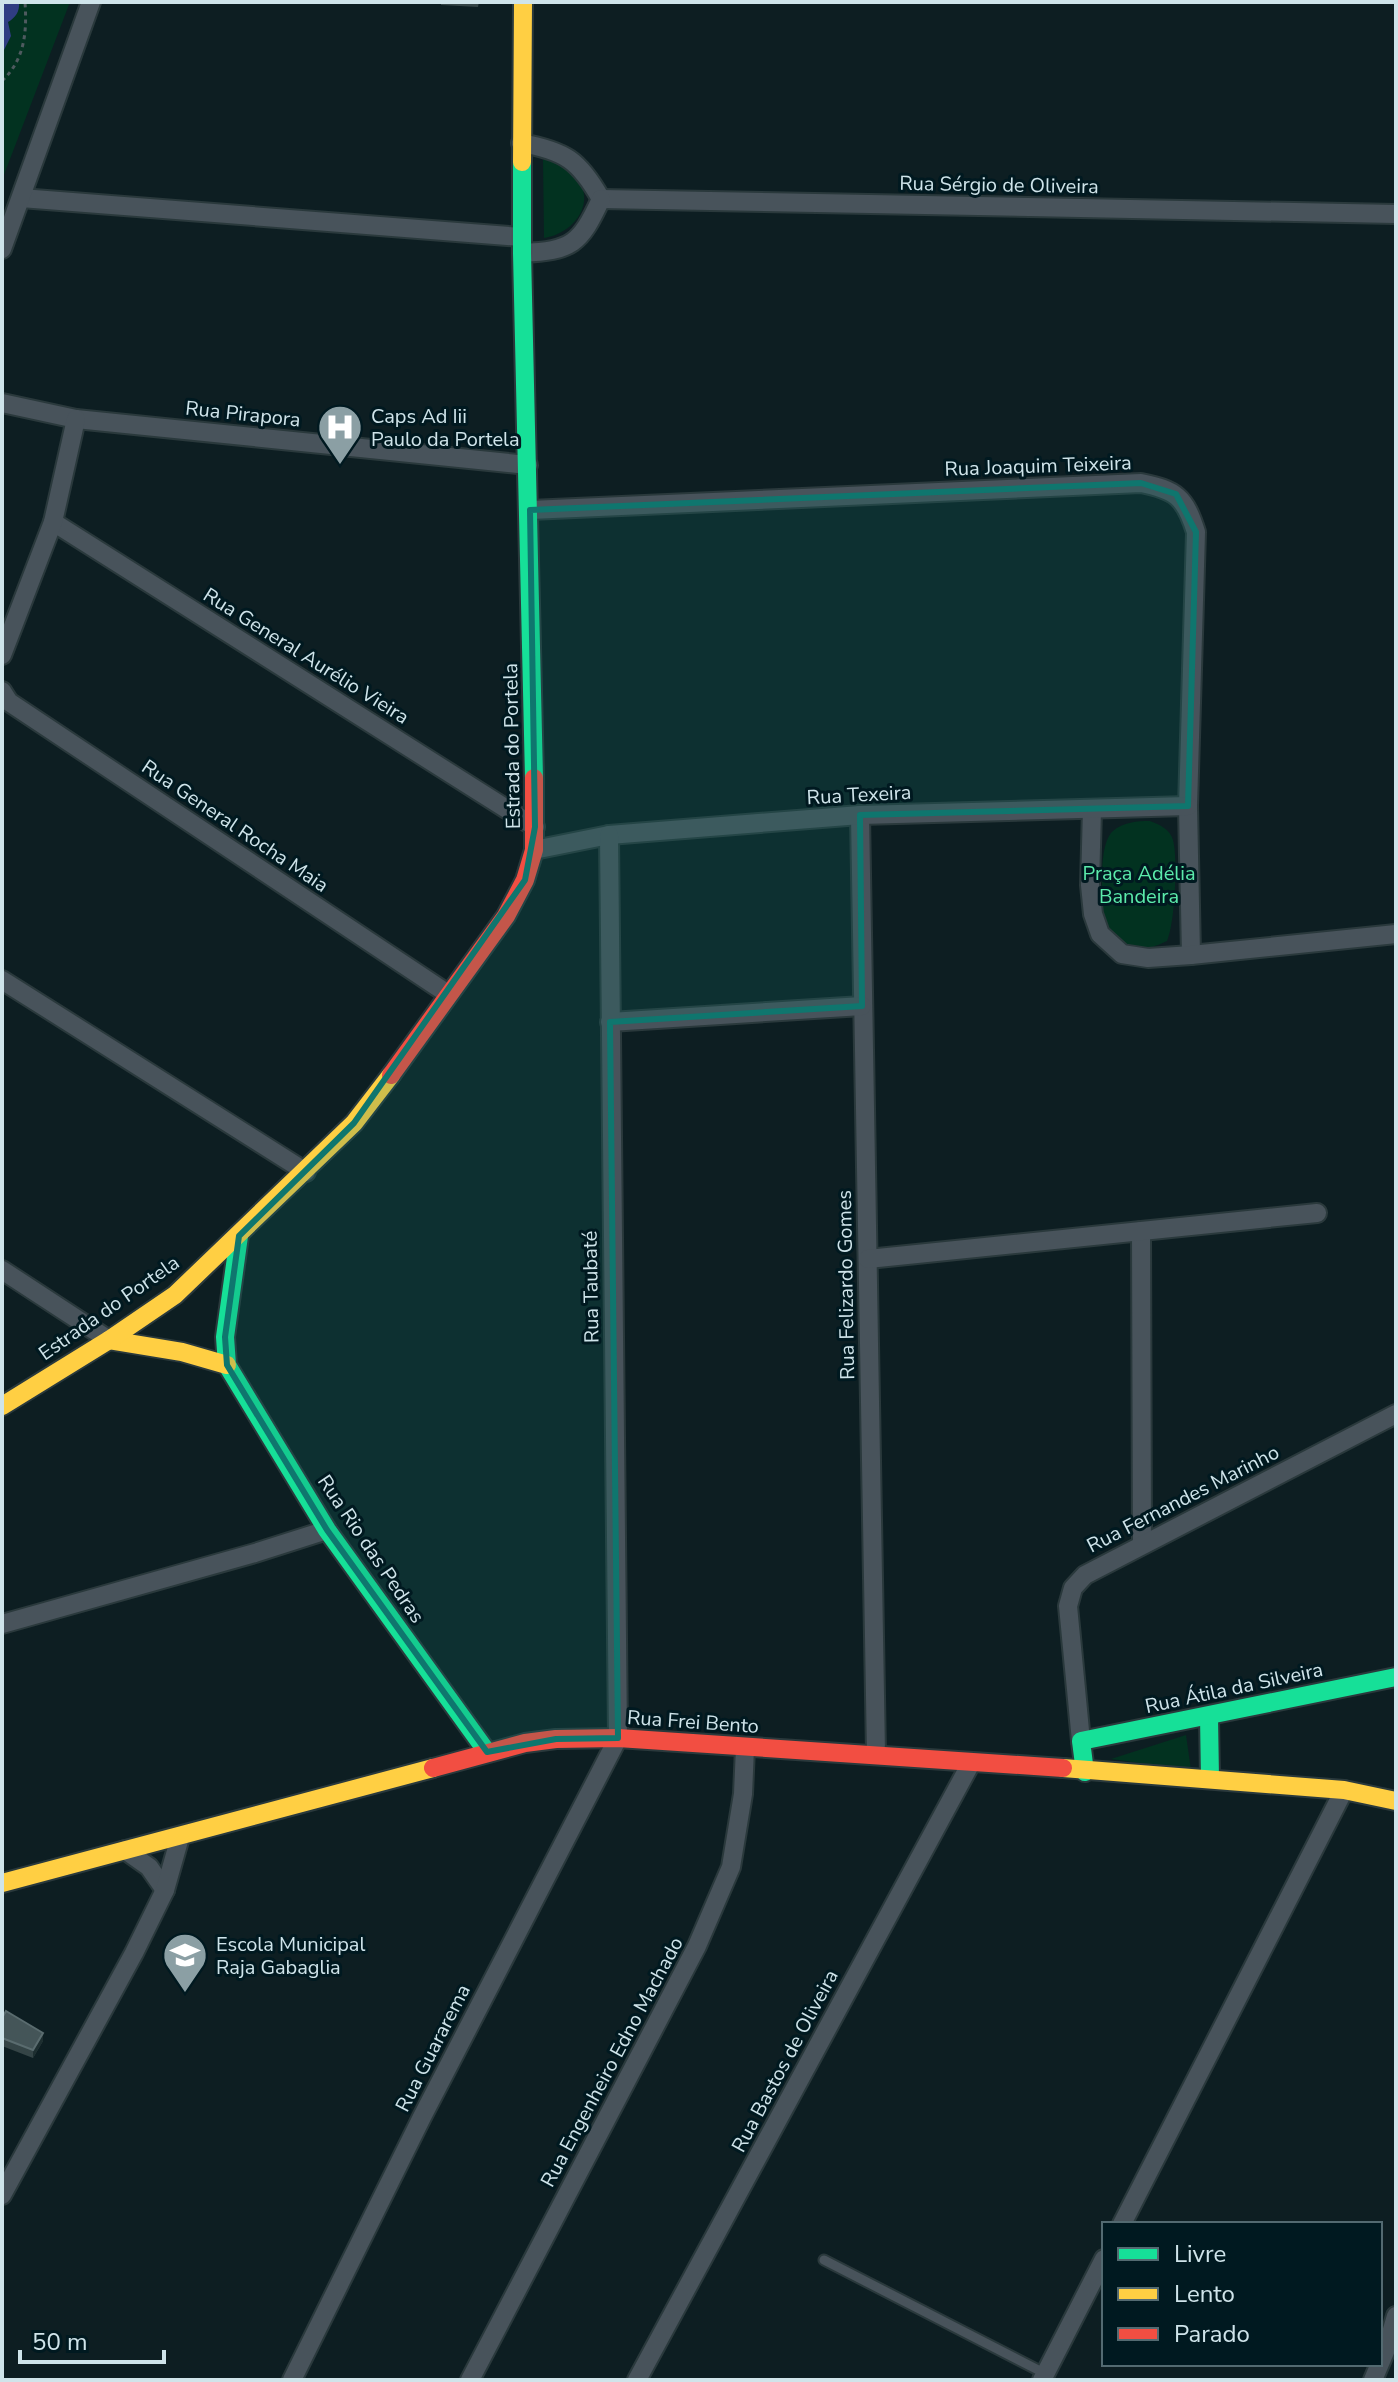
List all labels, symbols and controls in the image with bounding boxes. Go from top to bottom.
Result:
street label: Rua Sérgio de Oliveira [899,170,1099,200]
street label: Rua Pirapora [184,395,302,433]
hospital icon: Caps Ad Iii Paulo da Portela [316,403,364,466]
place label: Caps Ad Iii Paulo da Portela [371,403,520,453]
street label: Rua Joaquim Teixeira [944,449,1132,483]
street label: Rua General Aurélio Vieira [198,582,414,730]
street label: Estrada do Portela [497,663,527,829]
street label: Rua General Rocha Maia [136,753,334,899]
street label: Rua Texeira [806,779,912,811]
park label: Praça Adélia Bandeira [1083,860,1195,910]
street label: Rua Felizardo Gomes [831,1190,861,1380]
street label: Rua Taubaté [577,1231,605,1343]
street label: Estrada do Portela [33,1249,185,1367]
street label: Rua Fernandes Marinho [1082,1439,1284,1559]
street label: Rua Rio das Pedras [311,1470,431,1628]
street label: Rua Átila da Silveira [1143,1656,1325,1720]
street label: Rua Frei Bento [626,1704,760,1740]
school or university icon: Escola Municipal Raja Gabaglia [161,1931,209,1994]
place label: Escola Municipal Raja Gabaglia [216,1931,365,1981]
street label: Rua Engenheiro Edno Machado [534,1932,690,2192]
street label: Rua Bastos de Oliveira [725,1965,845,2157]
street label: Rua Guararema [389,1980,477,2116]
legend [1102,2222,1382,2366]
text: Livre [1174,2238,1226,2270]
text: Lento [1174,2278,1235,2310]
scale bar [20,2314,164,2364]
text: Parado [1174,2318,1250,2350]
text: 50 m [32,2326,88,2358]

